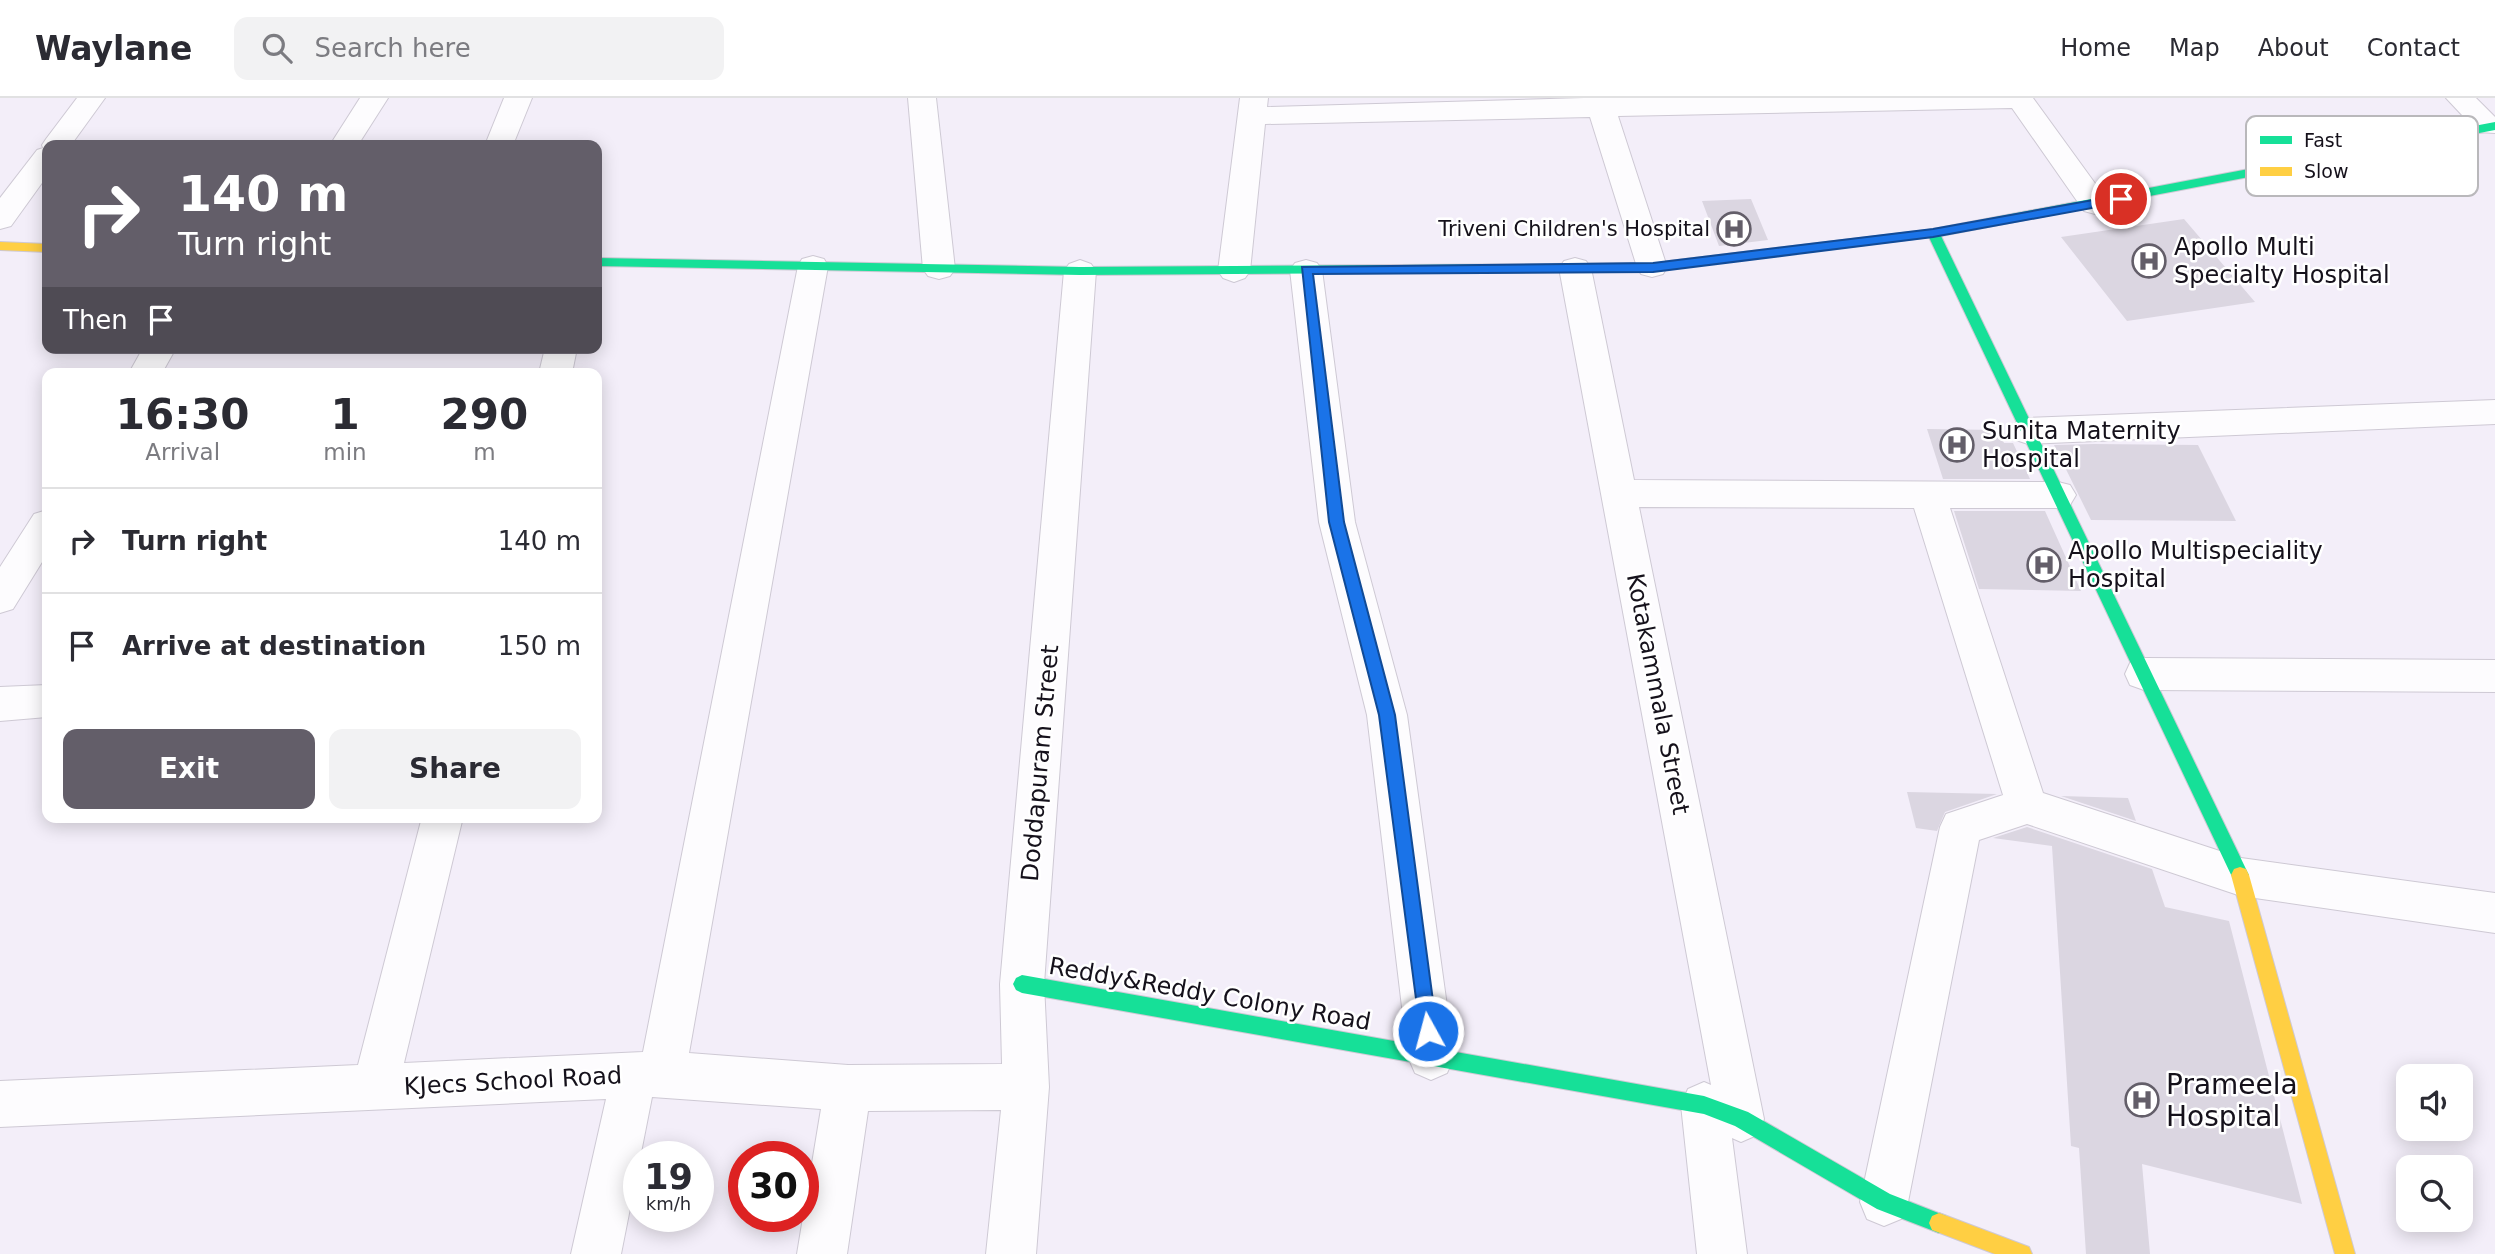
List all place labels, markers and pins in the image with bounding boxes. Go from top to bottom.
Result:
pin [2091,169,2151,229]
hospital icon: Triveni Children's Hospital [1715,210,1753,248]
place label: Triveni Children's Hospital [1437,217,1710,241]
place label: Apollo Multi Specialty Hospital [2174,233,2390,289]
hospital icon: Apollo Multi Specialty Hospital [2130,242,2168,280]
place label: Sunita Maternity Hospital [1982,417,2181,473]
hospital icon: Sunita Maternity Hospital [1938,426,1976,464]
place label: Apollo Multispeciality Hospital [2068,537,2323,593]
hospital icon: Apollo Multispeciality Hospital [2025,546,2063,584]
place label: Prameela Hospital [2166,1068,2298,1133]
hospital icon: Prameela Hospital [2123,1081,2161,1119]

